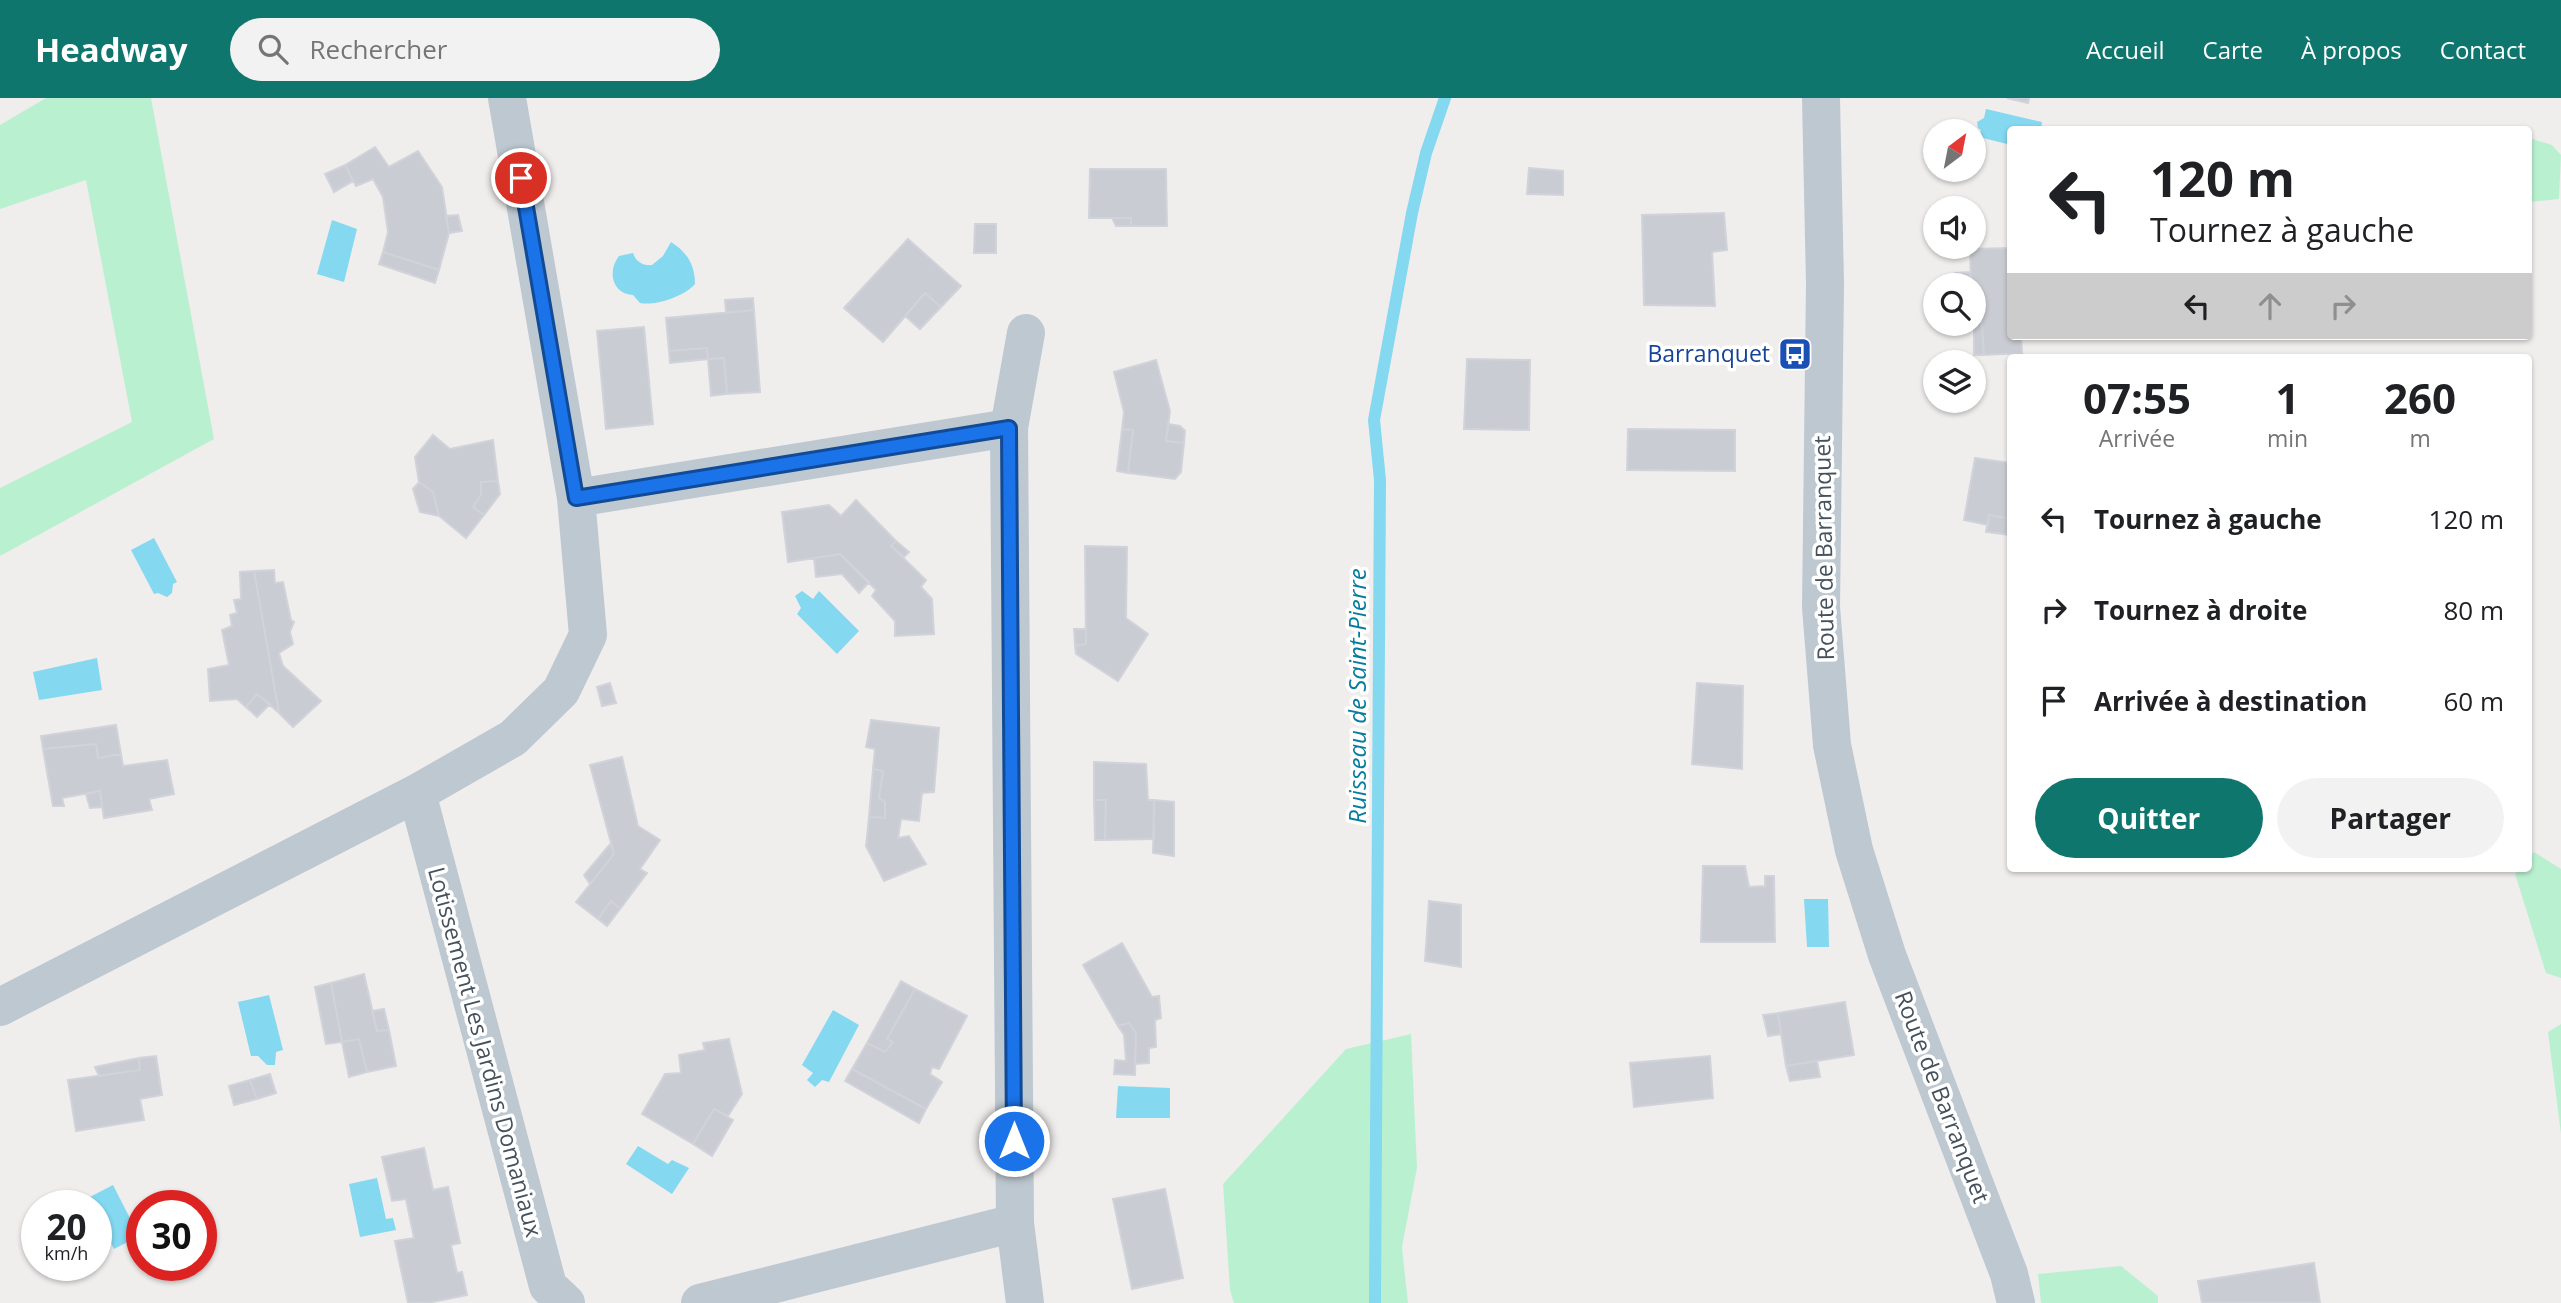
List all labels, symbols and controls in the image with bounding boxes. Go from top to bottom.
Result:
search box [230,18,720,81]
text: Headway [35,27,188,72]
icon: search [254,30,292,68]
text: Rechercher [310,31,447,67]
text: Accueil [2086,33,2165,66]
text: Carte [2203,33,2263,66]
text: À propos [2301,33,2402,66]
text: Contact [2440,33,2526,66]
north arrow [1923,119,1986,182]
map controls [1923,119,1986,413]
text: 120 m [2150,145,2295,211]
pin [491,148,551,208]
icon: left [2035,154,2126,245]
icon: arrive [502,159,540,197]
button: sound [1923,196,1986,259]
text: Tournez à gauche [2150,208,2414,251]
button: search [1923,273,1986,336]
icon: left [2178,287,2216,325]
icon: ahead [2251,287,2289,325]
icon: right [2324,287,2362,325]
bus stop icon: Barranquet [1776,335,1814,373]
place label: Barranquet [1647,337,1770,369]
button: layers [1923,350,1986,413]
text: 07:55 [2083,369,2191,426]
text: 1 [2275,369,2300,426]
text: 260 [2384,369,2456,426]
text: Arrivée [2099,422,2175,454]
text: min [2267,422,2308,454]
text: m [2409,422,2431,454]
street label: Route de Barranquet [1805,435,1841,661]
icon: left [2035,500,2073,538]
text: Tournez à gauche [2094,501,2322,537]
text: 120 m [2429,501,2504,537]
water label: Ruisseau de Saint-Pierre [1340,568,1373,824]
icon: right [2035,591,2073,629]
text: Tournez à droite [2094,592,2307,628]
text: 80 m [2443,592,2504,628]
icon: arrive [2035,682,2073,720]
text: Arrivée à destination [2094,683,2367,719]
text: 60 m [2443,683,2504,719]
button: Quitter [2035,778,2263,858]
button: Partager [2277,778,2504,858]
street label: Lotissement Les Jardins Domaniaux [421,863,551,1240]
street label: Route de Barranquet [1888,986,1998,1207]
position arrow [977,1104,1051,1178]
speed limit sign: 30 [126,1190,217,1281]
text: 20 [46,1203,87,1250]
text: km/h [45,1241,88,1265]

